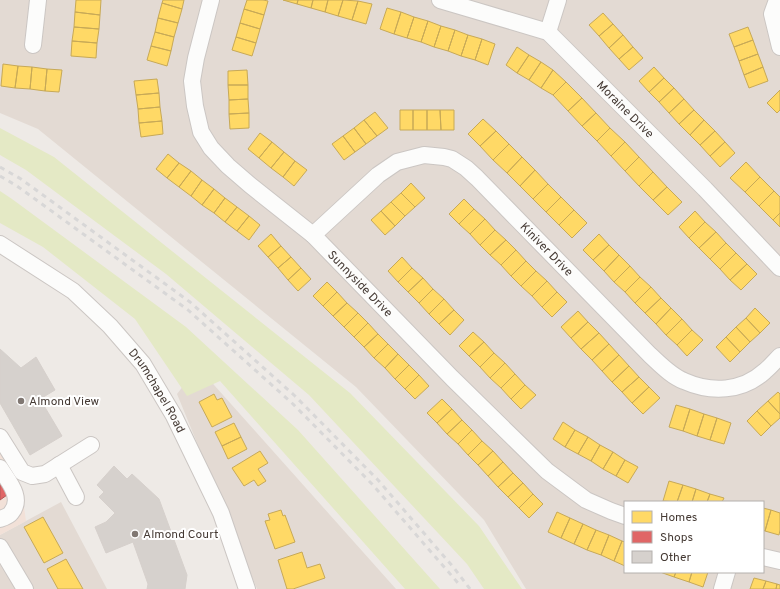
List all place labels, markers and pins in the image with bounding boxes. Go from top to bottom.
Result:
place label: Almond View [29,394,100,410]
marker: Almond View [16,396,26,406]
place label: Almond Court [143,527,219,543]
marker: Almond Court [130,529,140,539]

